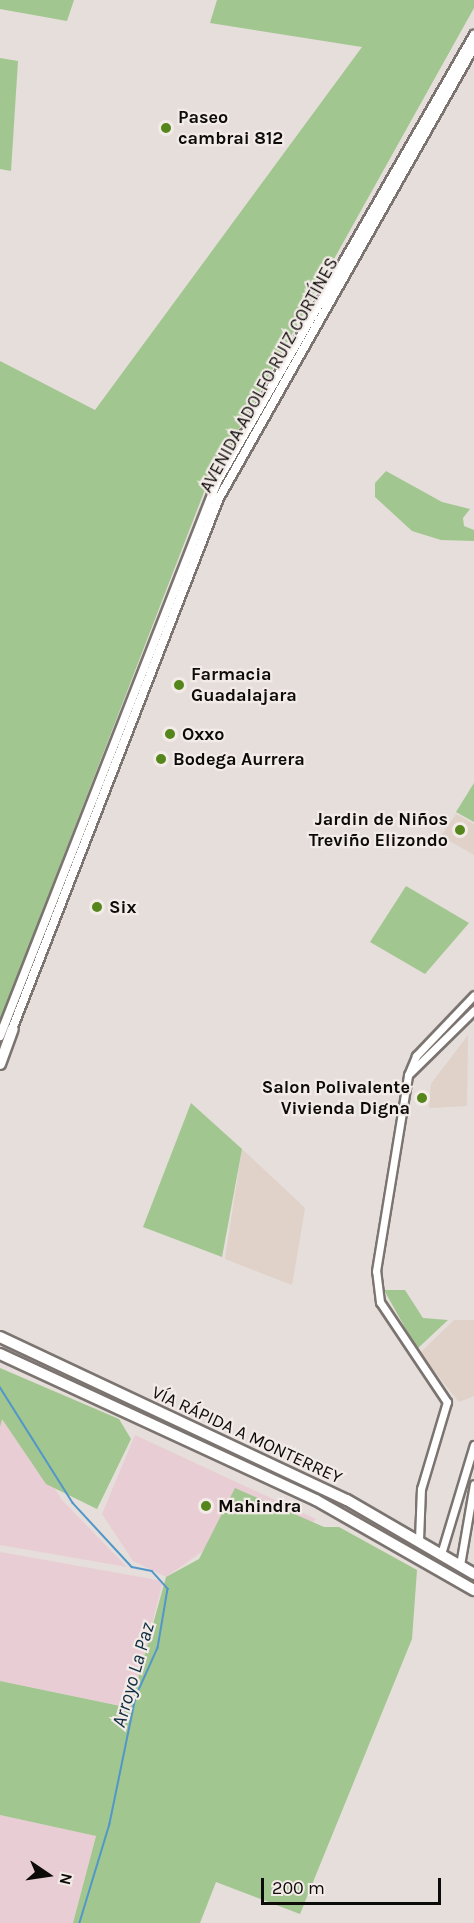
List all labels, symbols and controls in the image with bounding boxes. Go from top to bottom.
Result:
place label: Paseo cambrai 812 [178,107,283,150]
marker: Paseo cambrai 812 [159,121,173,135]
street label: AVENIDA ADOLFO RUIZ CORTÍNES [195,254,343,496]
place label: Farmacia Guadalajara [191,664,297,706]
marker: Farmacia Guadalajara [172,678,186,692]
place label: Oxxo [182,723,224,745]
marker: Oxxo [163,727,177,741]
place label: Bodega Aurrera [173,748,305,770]
marker: Bodega Aurrera [154,752,168,766]
place label: Jardin de Niños Treviño Elizondo [309,809,448,852]
marker: Jardin de Niños Treviño Elizondo [453,823,467,837]
place label: Six [109,896,136,918]
marker: Six [90,900,104,914]
place label: Salon Polivalente Vivienda Digna [262,1077,410,1120]
marker: Salon Polivalente Vivienda Digna [415,1091,429,1105]
street label: VÍA RÁPIDA A MONTERREY [148,1381,346,1489]
place label: Mahindra [218,1495,301,1517]
marker: Mahindra [199,1499,213,1513]
water label: Arroyo La Paz [107,1620,159,1730]
north arrow [18,1845,78,1905]
scale bar [264,1866,444,1904]
text: N [55,1871,77,1887]
text: 200 m [272,1877,325,1899]

